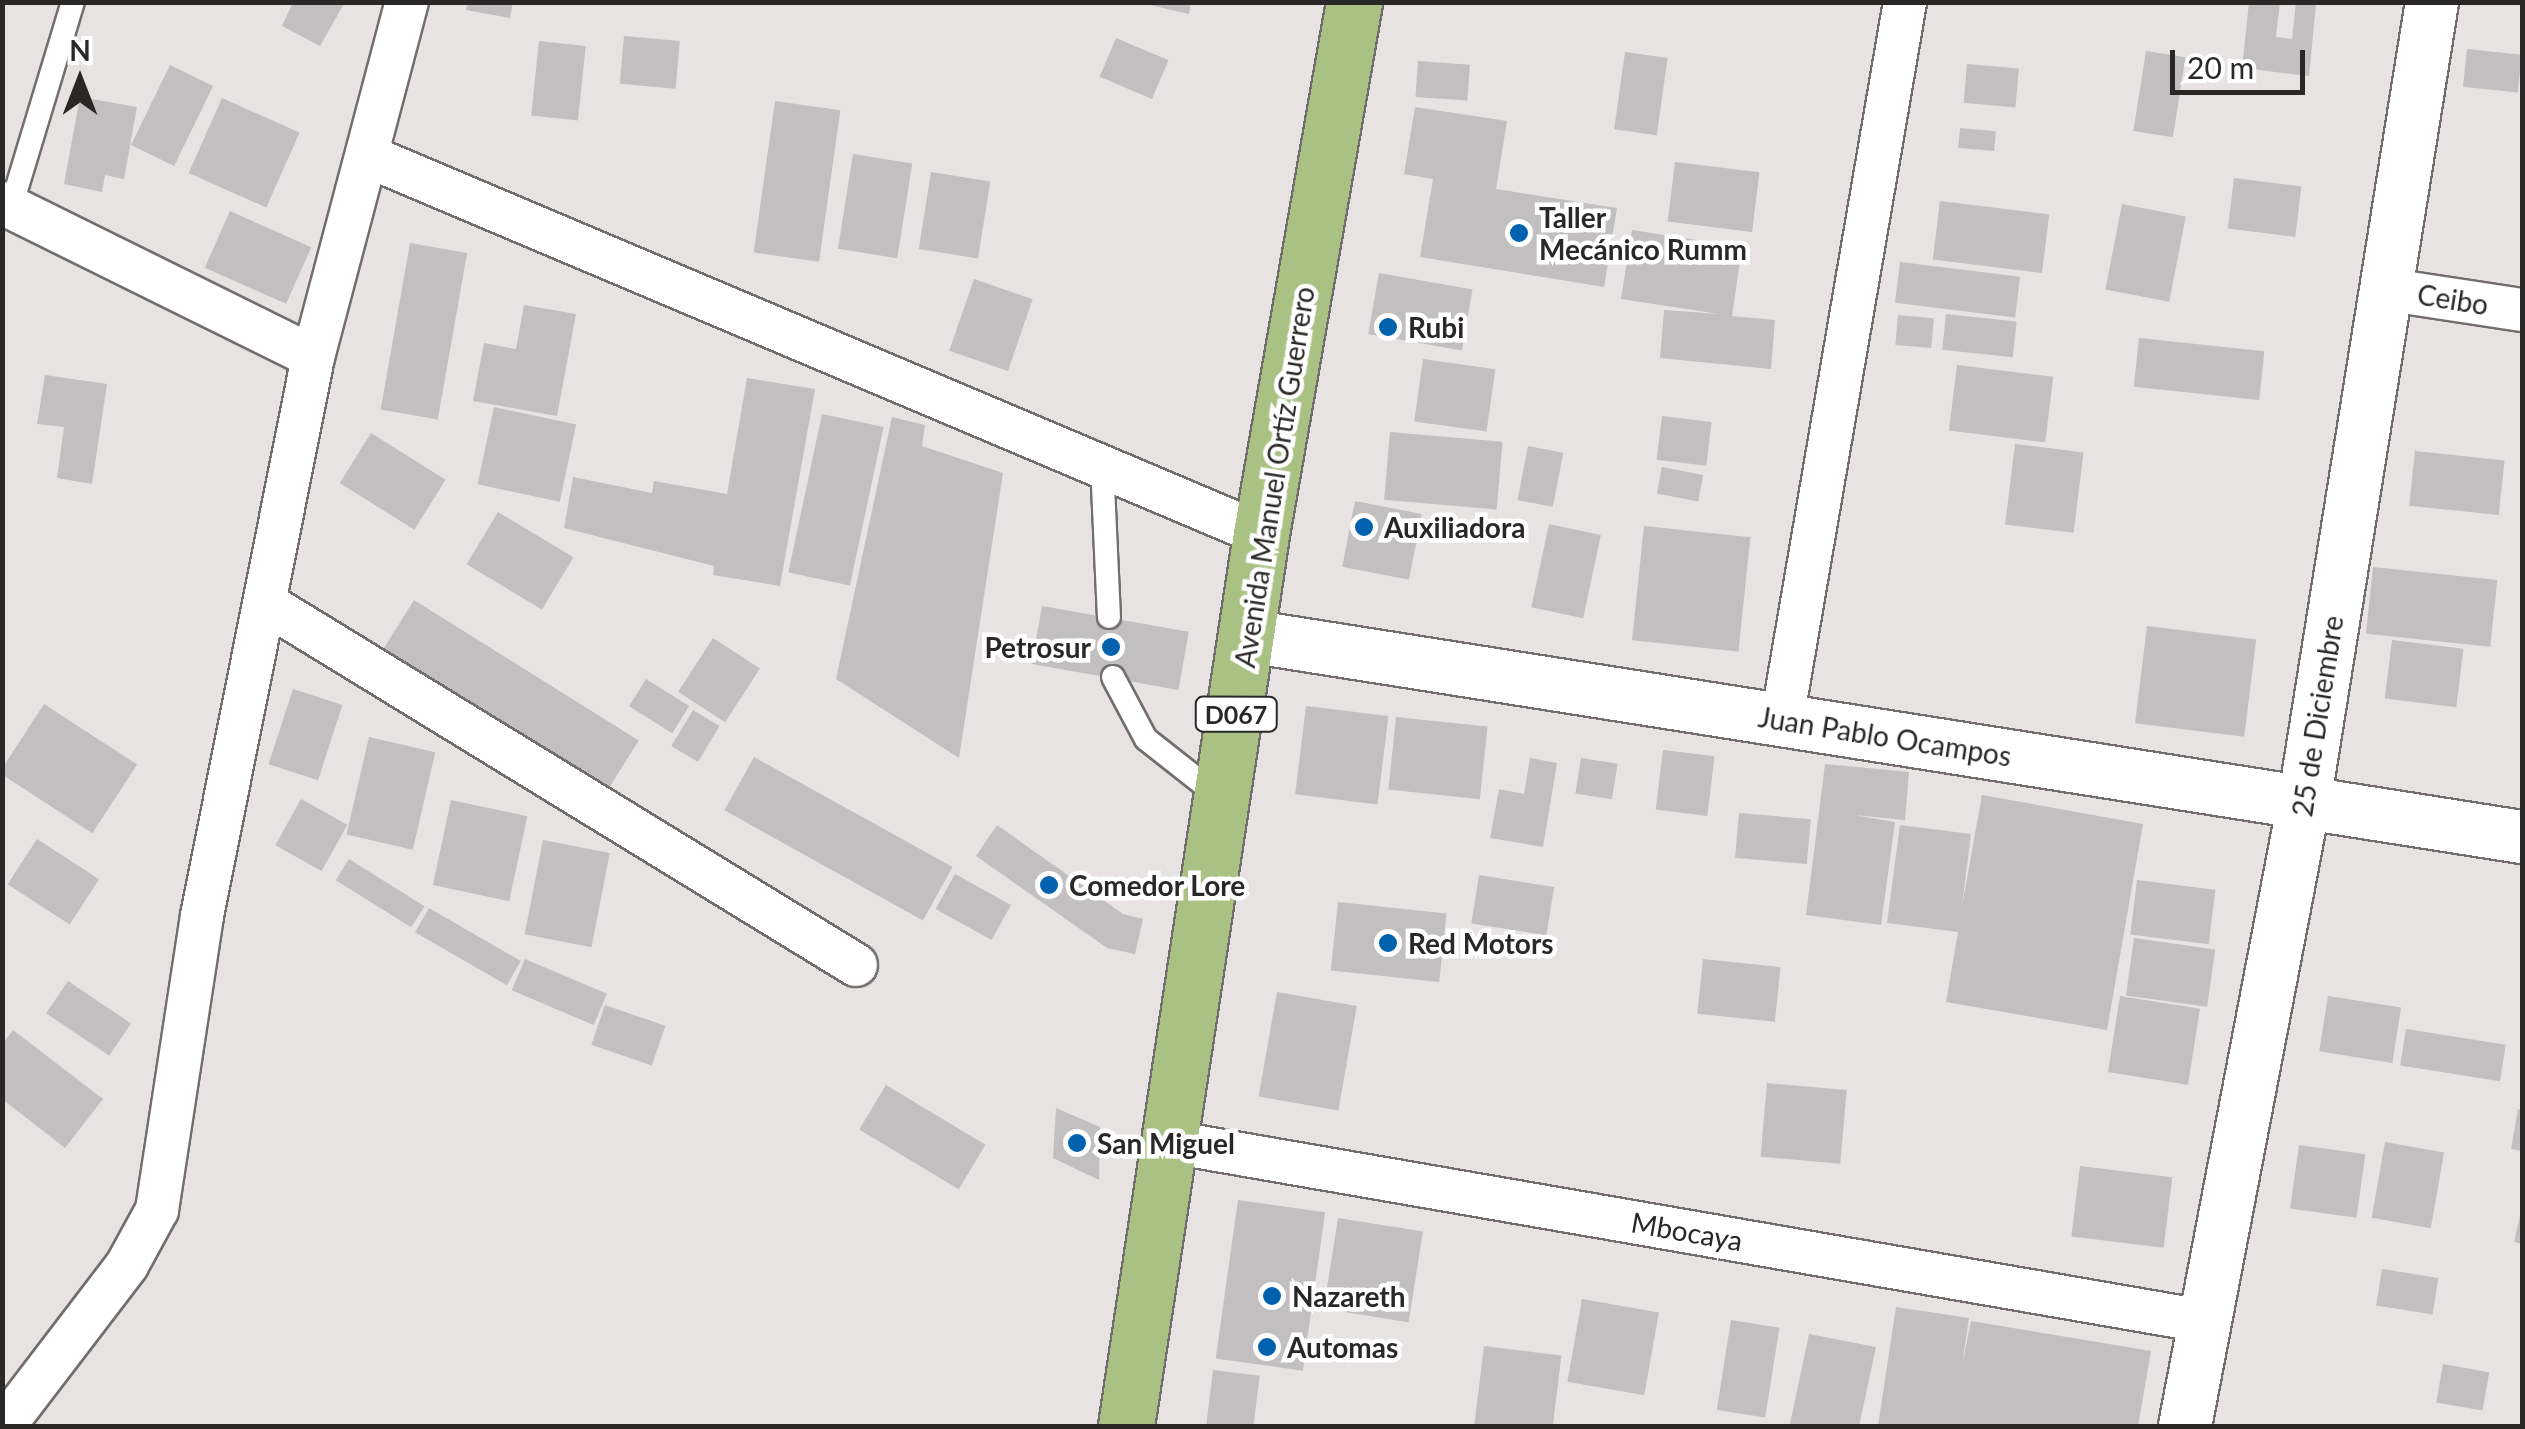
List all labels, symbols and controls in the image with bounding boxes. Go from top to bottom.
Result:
north arrow [30,30,130,130]
scale bar [2175,30,2310,92]
text: N [69,33,91,67]
text: 20 m [2187,49,2254,85]
place label: Taller Mecánico Rumm [1539,200,1747,266]
marker: Taller Mecánico Rumm [1508,222,1530,244]
street label: Ceibo [2415,277,2491,321]
street label: Avenida Manuel Ortíz Guerrero [1227,284,1321,670]
place label: Rubi [1408,310,1464,344]
marker: Rubi [1377,316,1399,338]
place label: Auxiliadora [1384,510,1525,544]
marker: Auxiliadora [1353,516,1375,538]
street label: 25 de Diciembre [2285,613,2349,819]
place label: Petrosur [984,630,1091,664]
marker: Petrosur [1100,636,1122,658]
road number: D067 [1194,694,1278,734]
street label: Juan Pablo Ocampos [1756,699,2014,773]
place label: Comedor Lore [1069,868,1246,902]
marker: Comedor Lore [1038,874,1060,896]
place label: Red Motors [1408,926,1554,960]
marker: Red Motors [1377,932,1399,954]
place label: San Miguel [1097,1126,1235,1160]
marker: San Miguel [1066,1132,1088,1154]
street label: Mbocaya [1629,1205,1745,1257]
place label: Nazareth [1292,1279,1406,1313]
marker: Nazareth [1261,1285,1283,1307]
place label: Automas [1287,1330,1398,1364]
marker: Automas [1256,1336,1278,1358]

